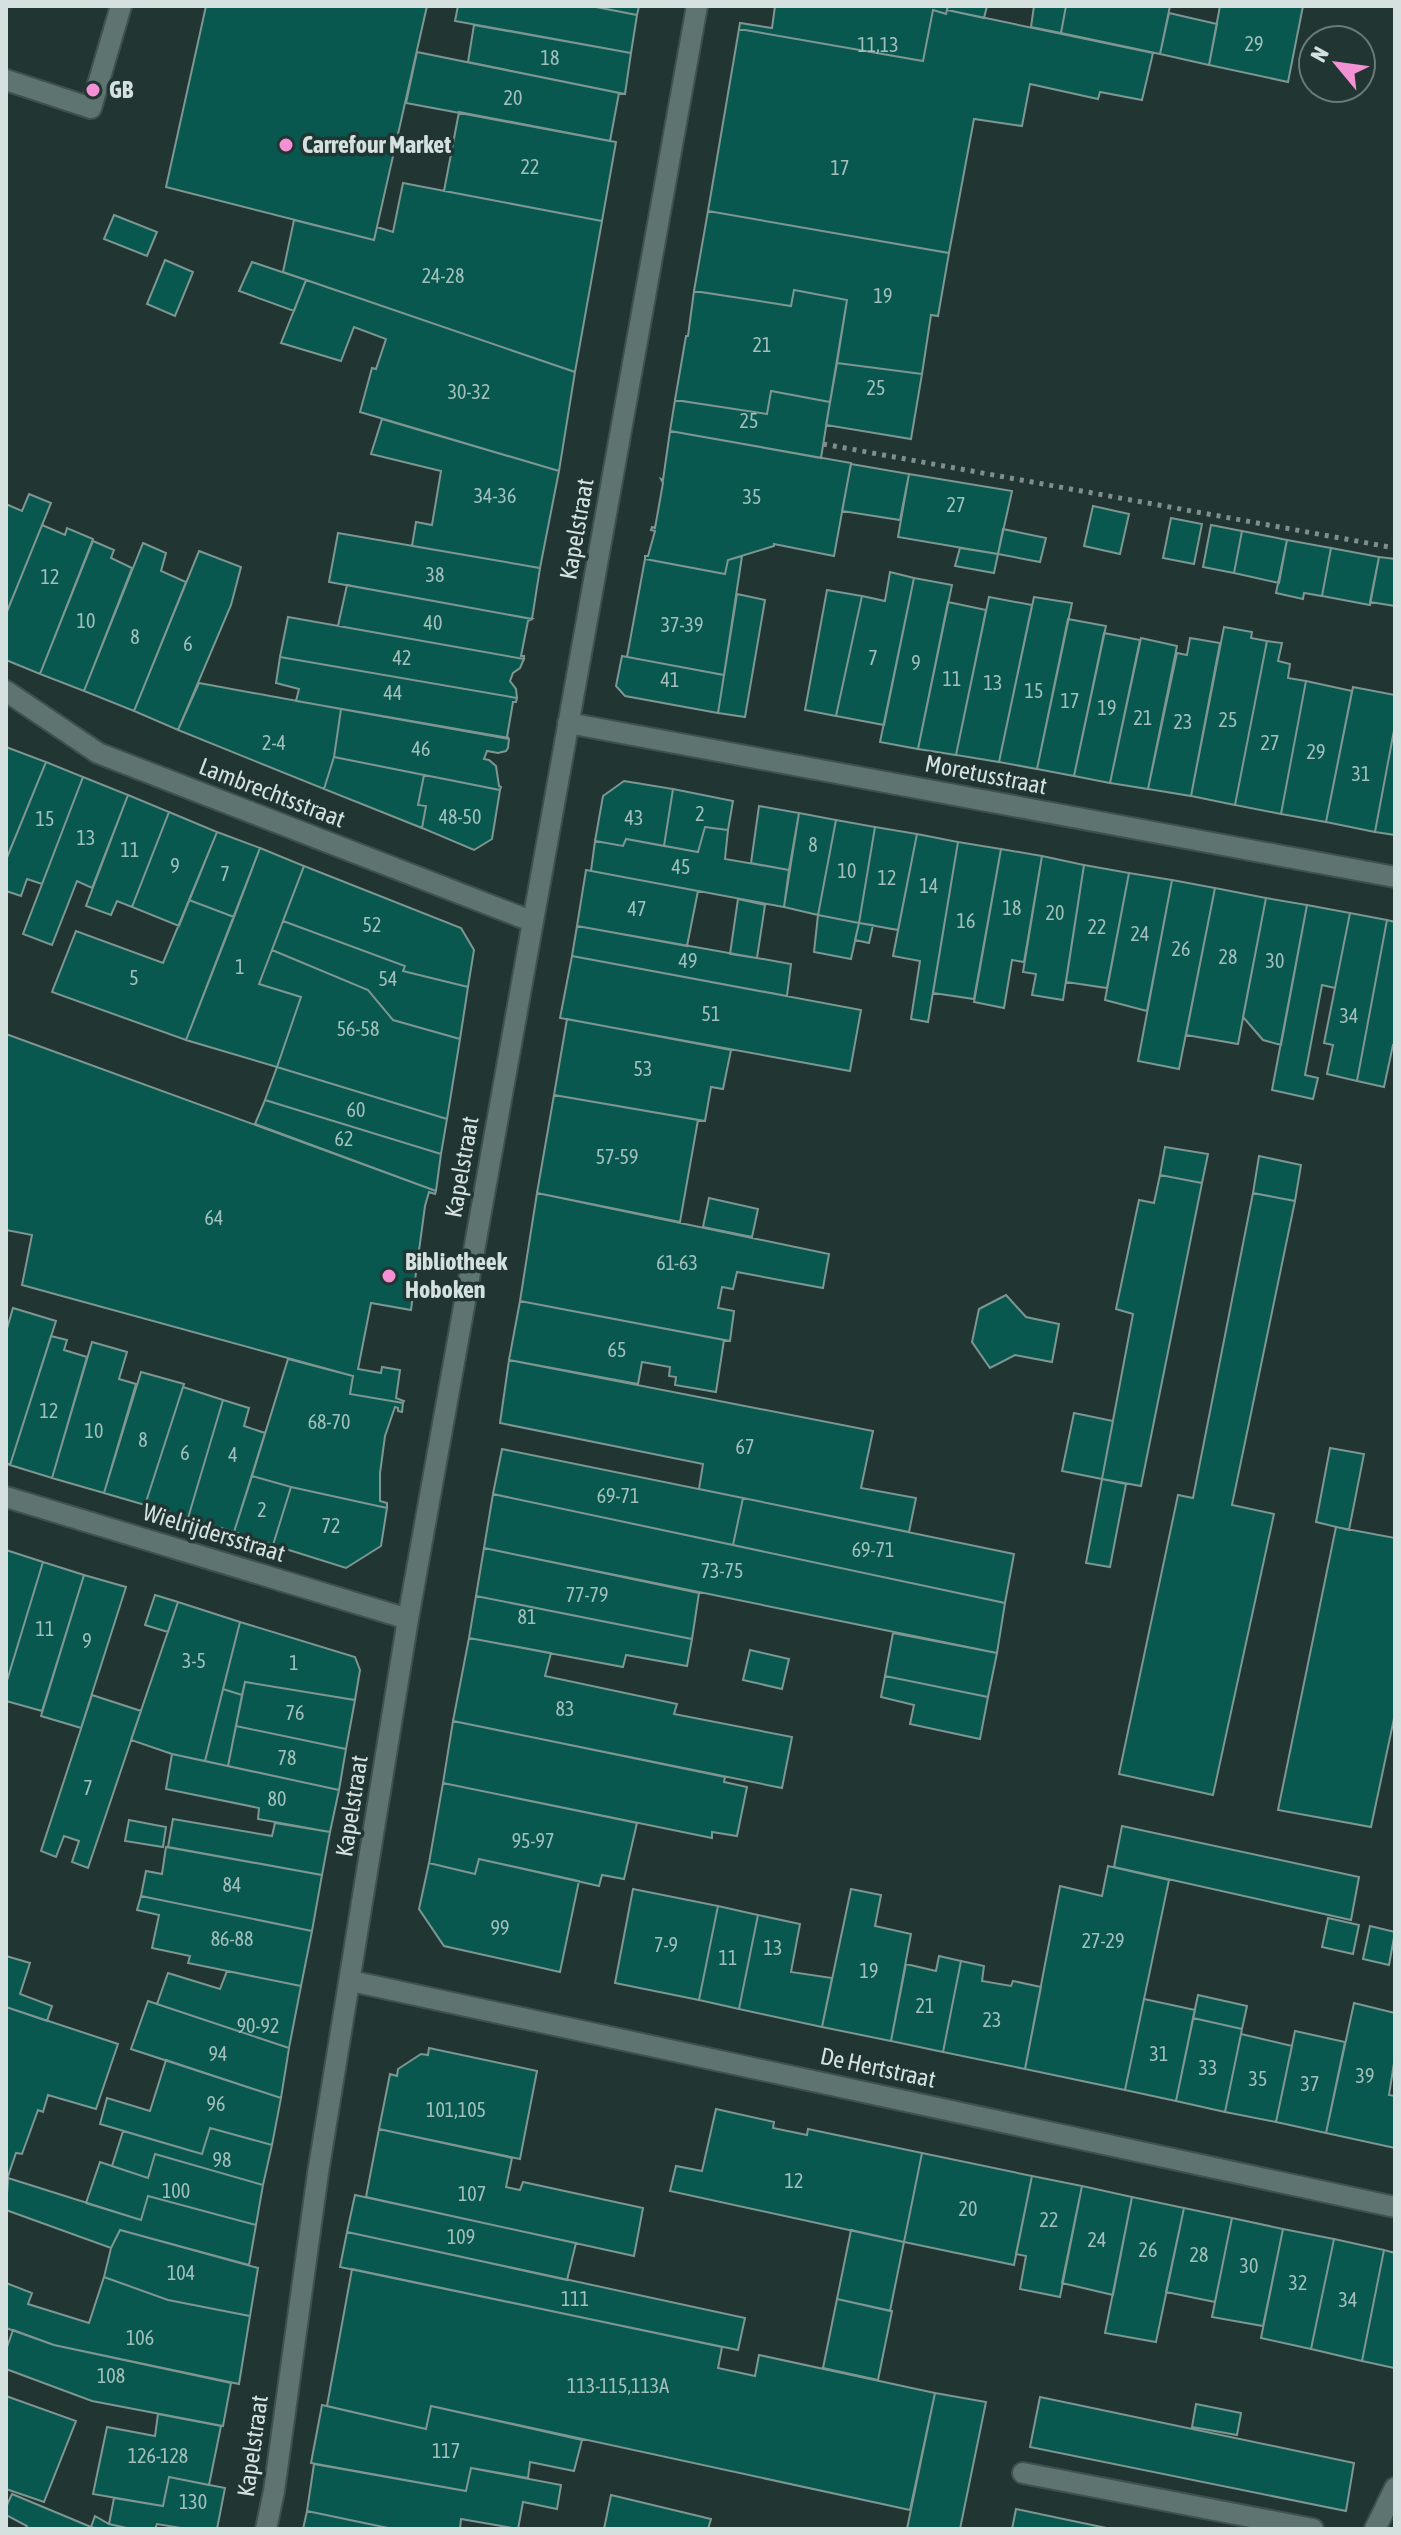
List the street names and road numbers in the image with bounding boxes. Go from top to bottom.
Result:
street label: Kapelstraat [554,476,599,582]
street label: Moretusstraat [923,749,1049,800]
street label: Lambrechtsstraat [195,752,349,833]
street label: Kapelstraat [439,1114,484,1220]
street label: Wielrijdersstraat [140,1498,289,1567]
street label: Kapelstraat [330,1753,373,1859]
street label: De Hertstraat [818,2042,938,2093]
street label: Kapelstraat [232,2393,273,2498]

